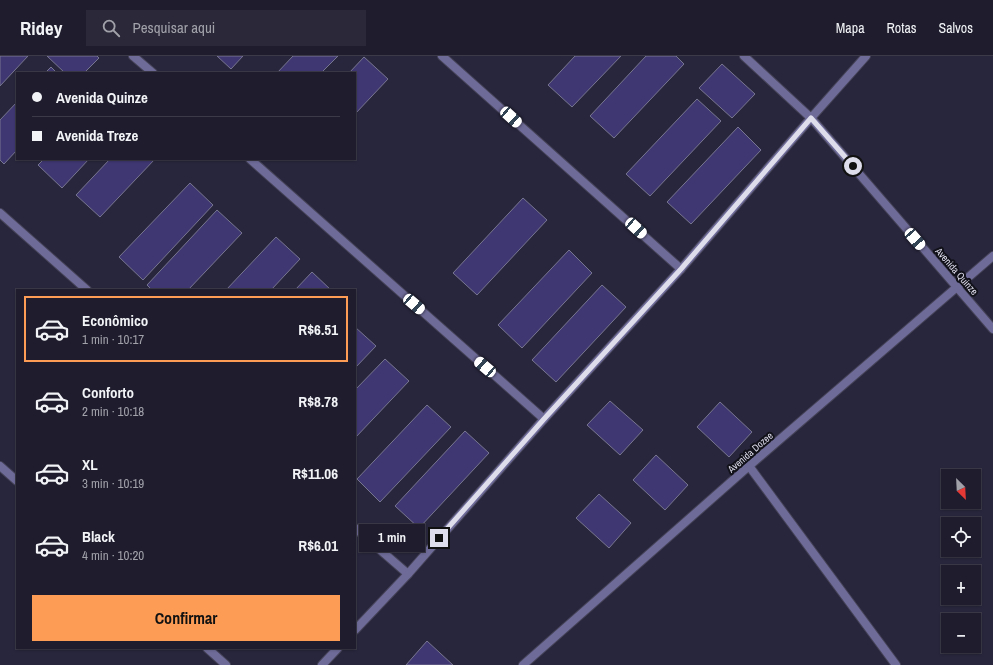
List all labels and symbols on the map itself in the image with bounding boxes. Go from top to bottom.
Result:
car [498,105,524,129]
route start [844,157,862,175]
car [623,216,649,240]
car [903,226,927,252]
street label: Avenida Quinze [932,244,981,298]
car [401,292,427,316]
car [472,355,498,379]
street label: Avenida Dozee [724,429,776,476]
north arrow [941,469,981,509]
callout: 1 min [359,524,425,552]
route end [430,529,448,547]

